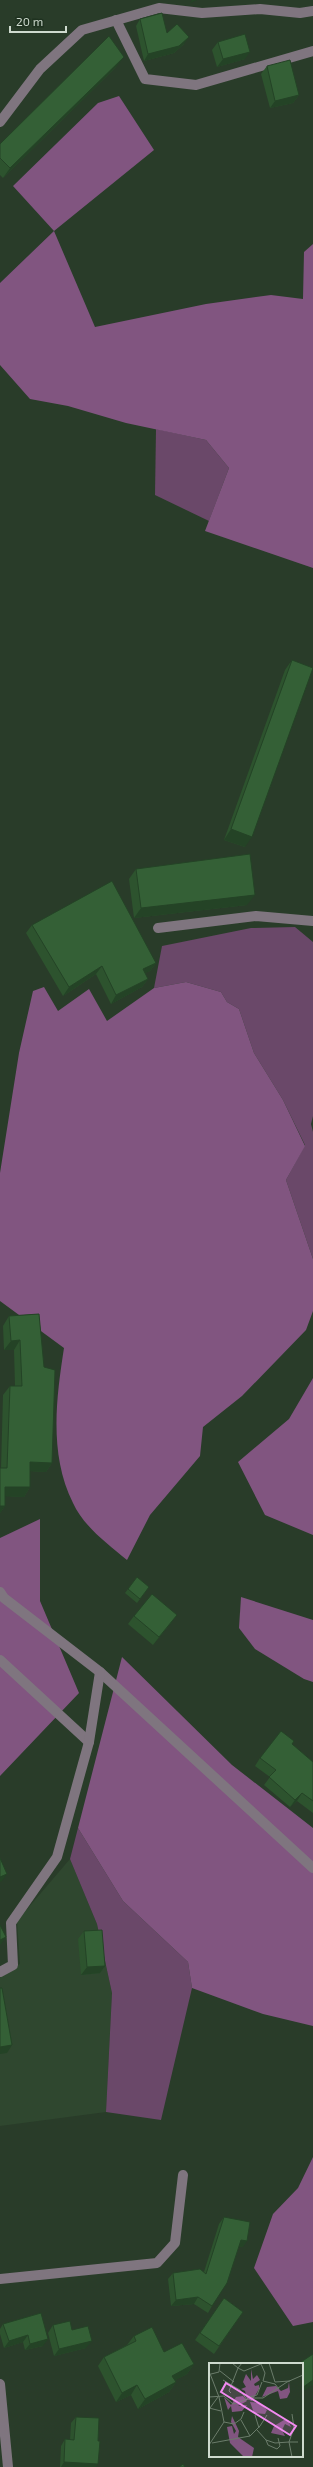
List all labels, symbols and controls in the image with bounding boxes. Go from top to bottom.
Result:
scale bar [10,8,66,34]
text: 20 m [16,14,43,28]
inset map [209,2363,303,2457]

